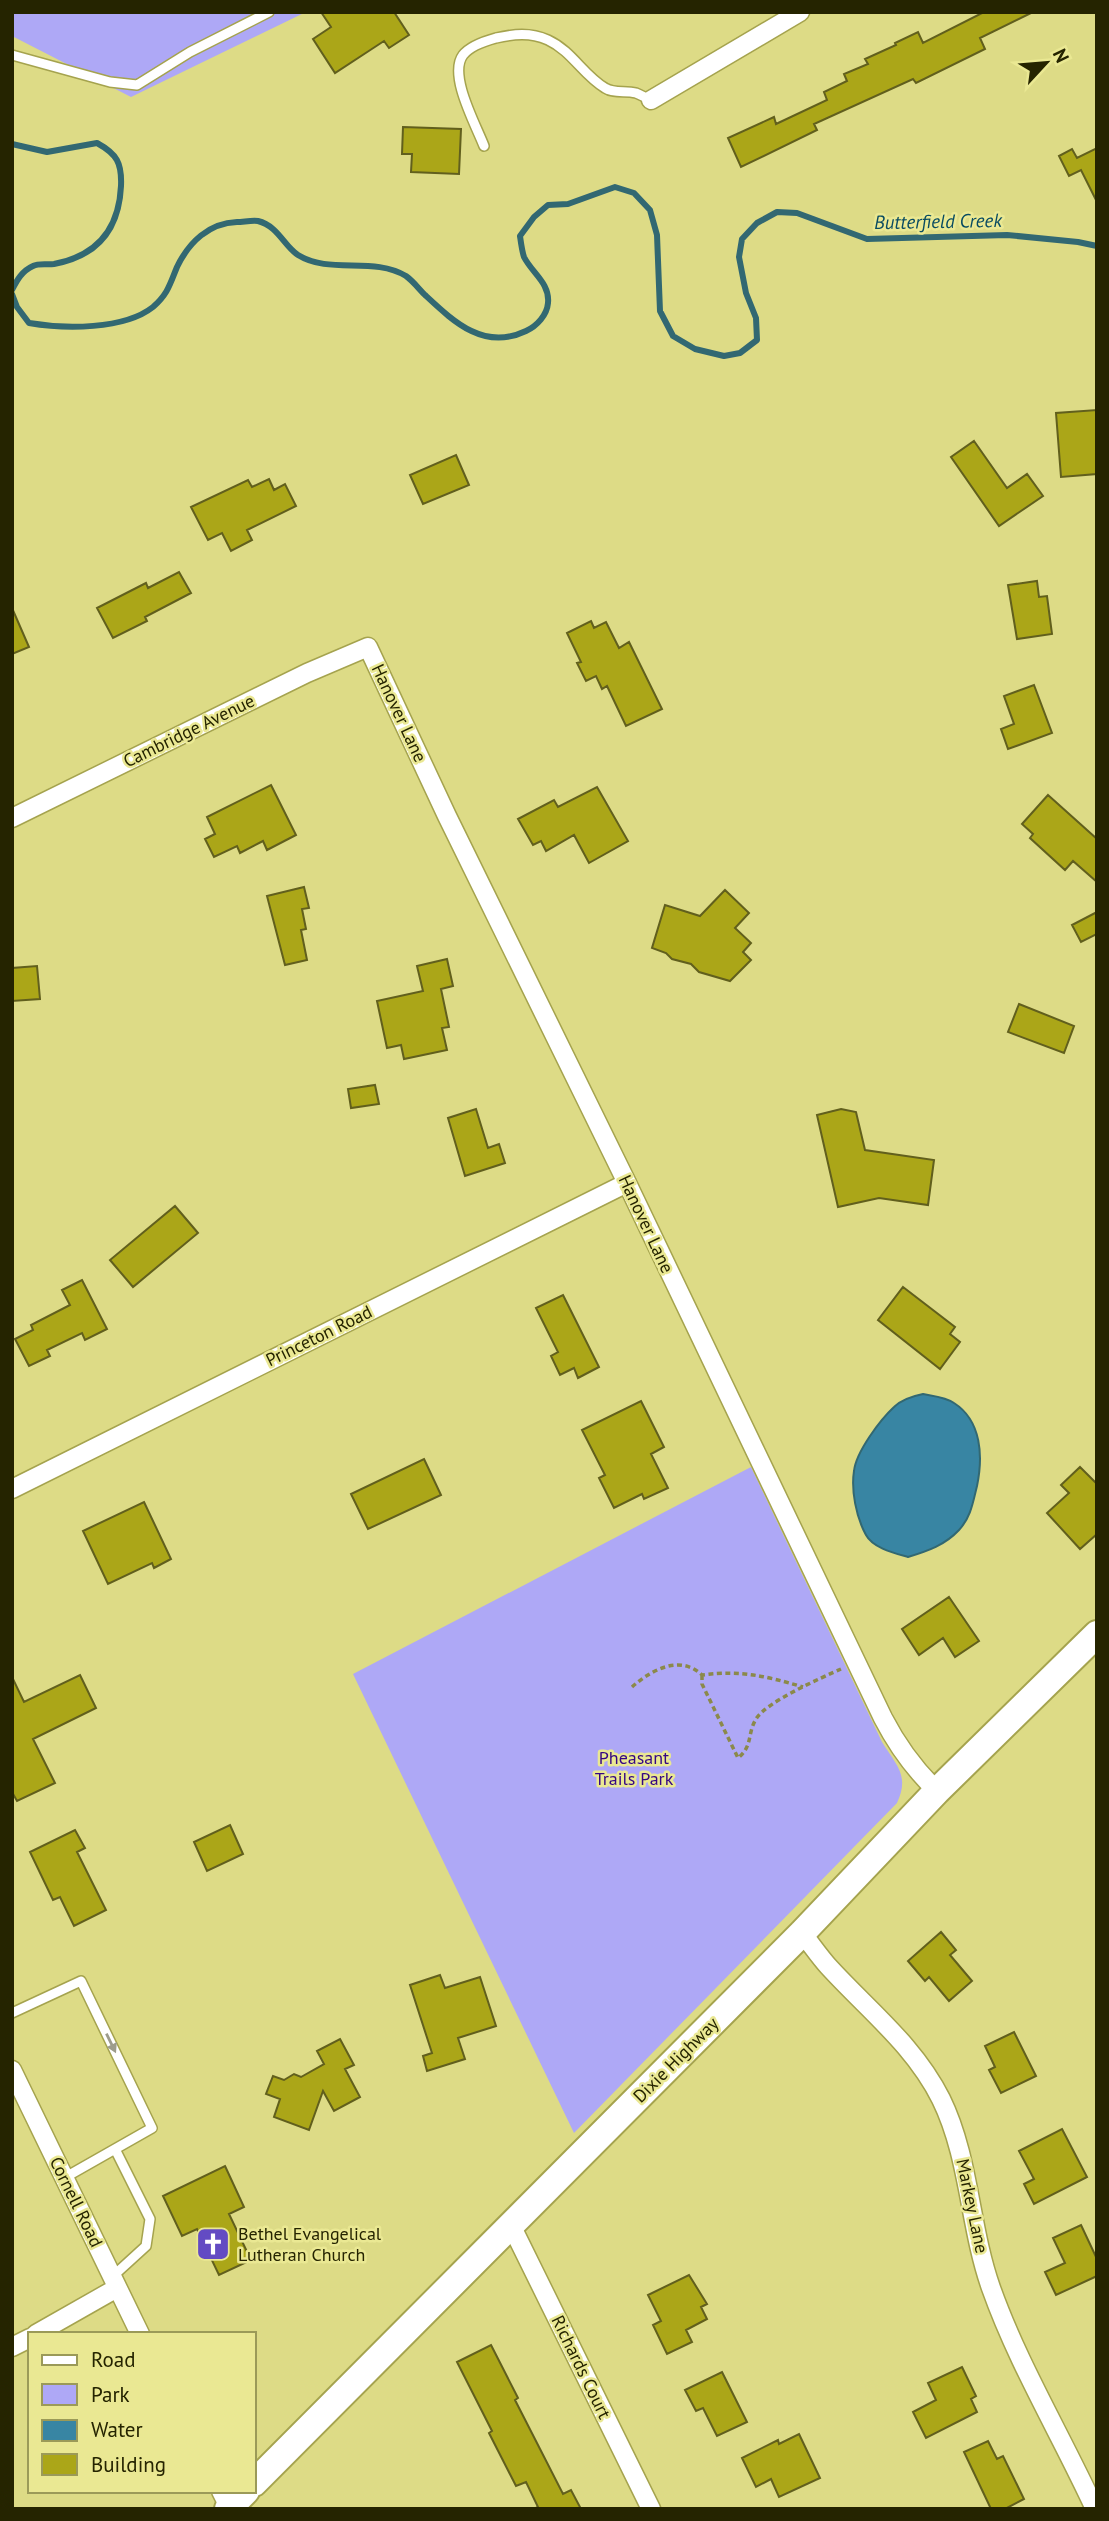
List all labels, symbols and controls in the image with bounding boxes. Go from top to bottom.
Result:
north arrow [1011,28,1081,98]
text: N [1048,45,1075,66]
water label: Butterfield Creek [874,208,1004,234]
street label: Hanover Lane [367,660,432,766]
street label: Cambridge Avenue [119,689,258,772]
street label: Hanover Lane [614,1171,679,1277]
street label: Princeton Road [262,1300,376,1371]
park label: Pheasant Trails Park [595,1746,674,1790]
street label: Dixie Highway [628,2012,724,2107]
one-way arrow [105,2033,116,2053]
street label: Cornell Road [45,2153,108,2251]
street label: Markey Lane [951,2157,994,2255]
place label: Bethel Evangelical Lutheran Church [238,2222,382,2266]
church icon: Bethel Evangelical Lutheran Church [194,2225,232,2263]
street label: Richards Court [546,2311,616,2422]
legend [28,2332,256,2493]
text: Road [91,2346,135,2373]
text: Park [91,2381,130,2408]
text: Water [91,2416,143,2443]
text: Building [91,2451,166,2478]

